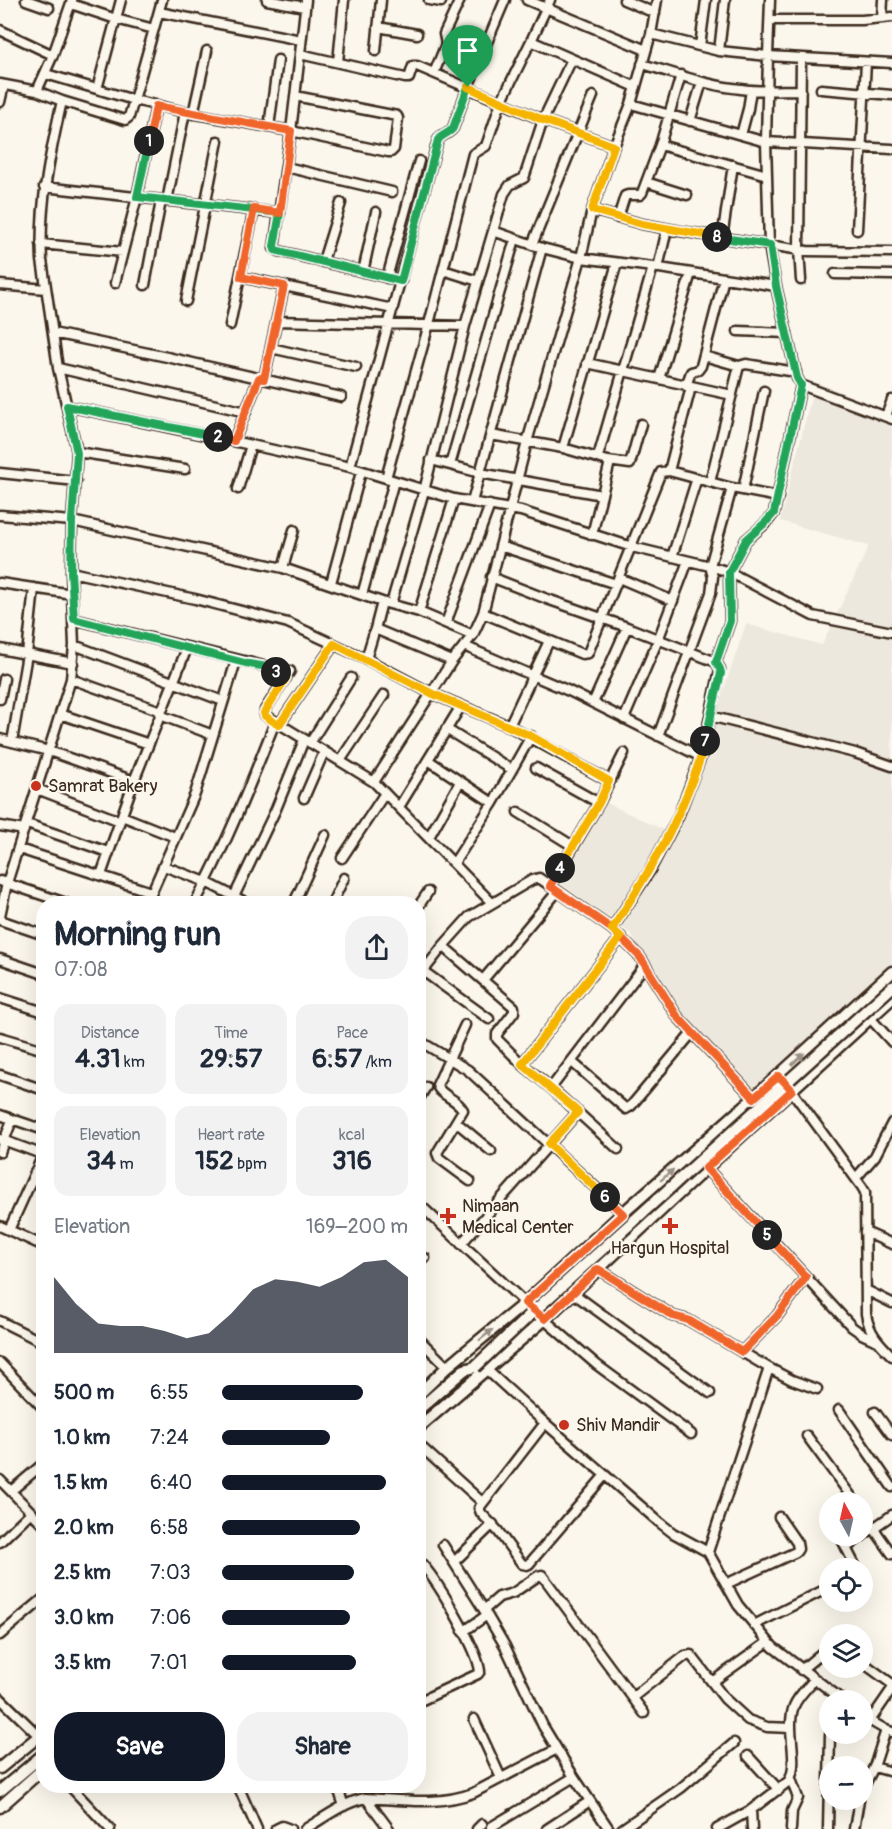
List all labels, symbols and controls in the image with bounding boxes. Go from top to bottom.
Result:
pin [442,25,493,87]
icon: arrive [451,34,484,67]
pin: 1 [134,126,164,156]
text: 1 [146,131,152,151]
pin: 8 [702,222,732,252]
text: 8 [713,227,721,247]
pin: 2 [203,422,233,452]
text: 2 [214,427,222,447]
pin: 3 [261,657,291,687]
text: 3 [272,662,280,682]
pin: 7 [690,726,720,756]
text: 7 [701,731,709,751]
place label: Samrat Bakery [48,775,158,798]
marker: Samrat Bakery [29,779,43,793]
pin: 4 [545,853,575,883]
text: 4 [555,858,565,878]
text: Morning run [54,914,221,955]
button: share [345,916,408,979]
text: 07:08 [54,957,107,982]
text: Distance [81,1023,139,1043]
text: Time [214,1023,248,1043]
text: Pace [336,1023,368,1043]
text: 4.31 [75,1043,121,1075]
text: 29:57 [200,1043,262,1075]
text: 6:57 [312,1043,362,1075]
text: km [121,1052,145,1072]
text: /km [362,1052,392,1072]
one-way arrow [790,1052,805,1066]
text: Elevation [80,1125,140,1145]
text: Heart rate [197,1125,265,1145]
text: kcal [339,1125,365,1145]
text: 34 [86,1145,116,1177]
text: 152 [195,1145,234,1177]
text: 316 [332,1145,372,1177]
text: m [116,1154,134,1174]
text: bpm [234,1154,267,1174]
one-way arrow [659,1169,674,1182]
pin: 6 [590,1182,620,1212]
text: 6 [600,1187,610,1207]
place label: Nimaan Medical Center [462,1195,574,1239]
marker: Nimaan Medical Center [439,1207,457,1225]
text: Elevation [54,1214,130,1239]
text: 169–200 m [306,1214,408,1239]
marker: Hargun Hospital [661,1217,679,1235]
pin: 5 [752,1220,782,1250]
text: 5 [763,1225,771,1245]
place label: Hargun Hospital [610,1237,730,1260]
one-way arrow [478,1328,494,1341]
text: 500 m [54,1380,114,1405]
text: 6:55 [150,1380,189,1405]
place label: Shiv Mandir [576,1414,661,1437]
marker: Shiv Mandir [557,1418,571,1432]
text: 1.0 km [54,1425,110,1450]
text: 7:24 [150,1425,189,1450]
text: 1.5 km [54,1470,107,1495]
text: 6:40 [150,1470,192,1495]
north arrow [819,1492,873,1546]
map controls [819,1492,873,1810]
text: 2.0 km [54,1515,114,1540]
text: 6:58 [150,1515,188,1540]
button: locate [819,1558,873,1612]
text: 2.5 km [54,1560,111,1585]
text: 7:03 [150,1560,191,1585]
text: 3.0 km [54,1605,114,1630]
text: 7:06 [150,1605,191,1630]
button: layers [819,1624,873,1678]
text: 3.5 km [54,1650,111,1675]
text: 7:01 [150,1650,187,1675]
button: + [819,1690,873,1744]
button: Save [54,1712,225,1781]
button: Share [237,1712,408,1781]
button: − [819,1756,873,1810]

